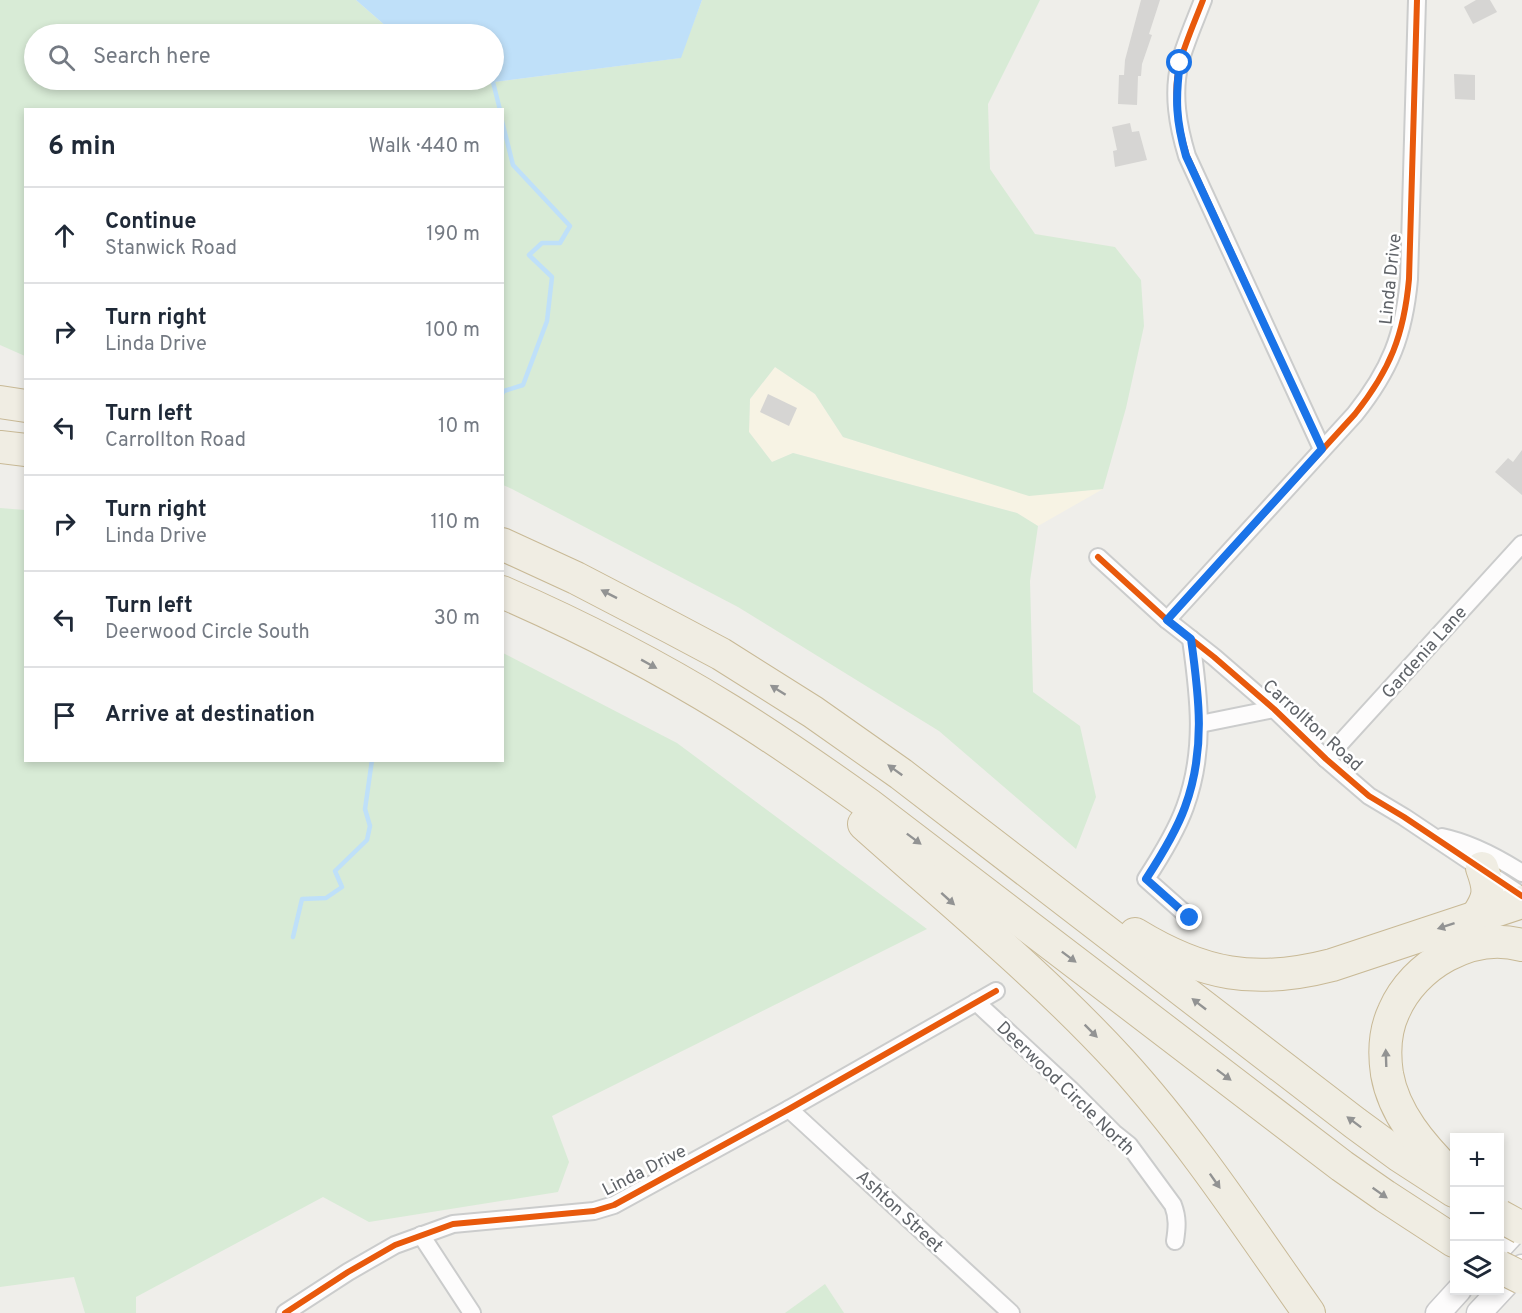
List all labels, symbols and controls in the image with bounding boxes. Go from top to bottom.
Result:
search box [24,24,504,90]
icon: search [45,41,78,74]
text: Search here [93,44,211,71]
route start [1166,49,1192,75]
text: 6 min [48,131,116,164]
text: Walk · 440 m [369,134,480,160]
text: Continue [105,209,196,236]
icon: ahead [48,219,81,252]
text: 190 m [426,222,480,248]
street label: Linda Drive [1375,232,1408,326]
text: Stanwick Road [105,236,237,262]
text: Turn right [105,305,207,332]
icon: right [48,315,81,348]
text: 100 m [425,318,480,344]
text: Linda Drive [105,332,207,358]
text: Turn left [105,401,193,428]
icon: left [48,411,81,444]
text: 10 m [438,414,480,440]
text: Carrollton Road [105,428,246,454]
text: Turn right [105,497,207,524]
icon: right [48,507,81,540]
text: 110 m [431,510,480,536]
text: Linda Drive [105,524,207,550]
one-way arrow [600,589,617,599]
text: Turn left [105,593,193,620]
street label: Gardenia Lane [1377,602,1473,704]
icon: left [48,603,81,636]
text: 30 m [434,606,480,632]
text: Deerwood Circle South [105,620,310,646]
one-way arrow [641,659,658,669]
street label: Carrollton Road [1257,675,1367,777]
one-way arrow [770,685,786,696]
icon: arrive [48,699,81,732]
text: Arrive at destination [105,702,315,729]
one-way arrow [887,764,903,776]
one-way arrow [906,833,922,845]
one-way arrow [940,892,955,906]
route end [1176,904,1202,930]
one-way arrow [1437,922,1455,932]
one-way arrow [1062,951,1077,963]
one-way arrow [1192,998,1207,1010]
street label: Deerwood Circle North [991,1017,1139,1161]
one-way arrow [1083,1024,1097,1038]
one-way arrow [1382,1049,1391,1068]
one-way arrow [1217,1069,1232,1081]
one-way arrow [1347,1116,1363,1128]
map controls [1450,1133,1504,1295]
button: + [1450,1133,1504,1187]
street label: Linda Drive [599,1140,691,1202]
street label: Ashton Street [851,1166,947,1258]
one-way arrow [1209,1172,1221,1188]
one-way arrow [1372,1187,1388,1199]
button: − [1450,1187,1504,1241]
button: layers [1450,1241,1504,1295]

